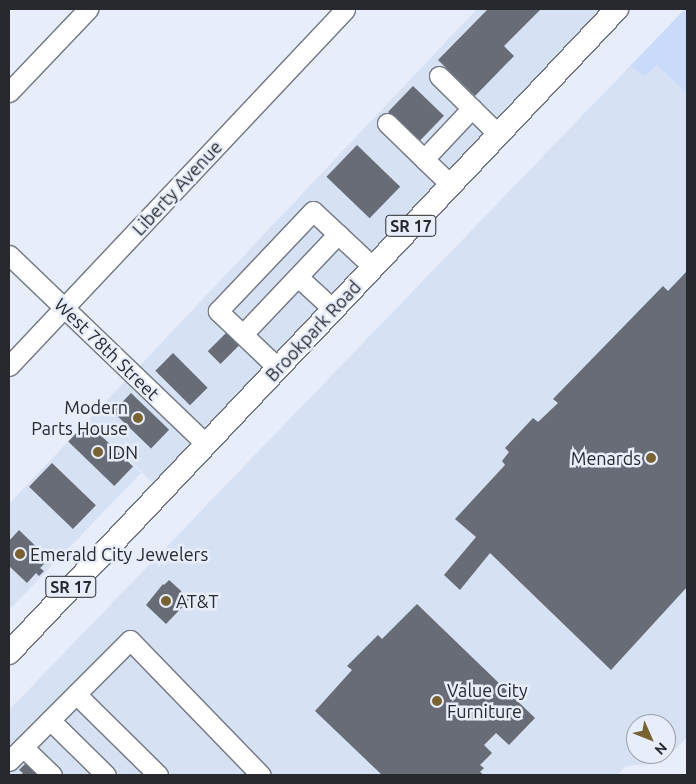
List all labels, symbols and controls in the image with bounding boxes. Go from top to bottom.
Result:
street label: Liberty Avenue [128,136,226,240]
road number: SR 17 [385,212,437,240]
street label: Brookpark Road [261,276,365,386]
street label: West 78th Street [50,294,164,404]
place label: Modern Parts House [31,397,128,439]
marker: Modern Parts House [132,412,144,424]
place label: IDN [108,441,138,463]
marker: IDN [92,446,104,458]
place label: Menards [571,447,641,469]
marker: Menards [645,452,657,464]
place label: Emerald City Jewelers [30,543,208,565]
marker: Emerald City Jewelers [14,548,26,560]
road number: SR 17 [45,574,97,600]
place label: AT&T [176,590,218,612]
marker: AT&T [160,595,172,607]
place label: Value City Furniture [447,680,528,722]
marker: Value City Furniture [431,695,443,707]
north arrow [626,714,676,764]
text: N [652,739,670,758]

